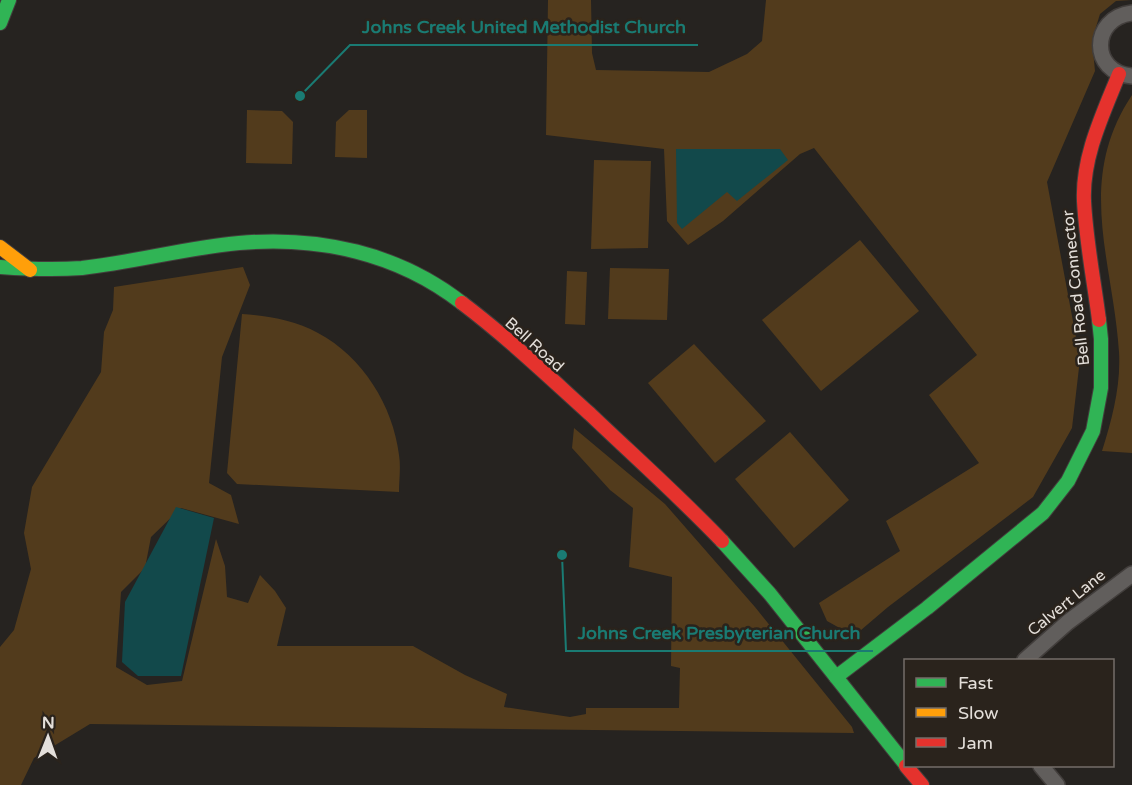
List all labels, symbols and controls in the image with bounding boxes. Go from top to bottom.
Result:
callout: Johns Creek United Methodist Church [350,9,698,45]
text: Johns Creek United Methodist Church [361,16,686,38]
street label: Bell Road Connector [1058,208,1094,367]
street label: Bell Road [501,313,568,376]
street label: Calvert Lane [1023,565,1110,640]
callout: Johns Creek Presbyterian Church [566,615,873,651]
text: Johns Creek Presbyterian Church [577,622,860,644]
legend [904,659,1114,767]
text: Fast [958,672,993,694]
text: Slow [958,702,999,724]
north arrow [18,707,78,767]
text: N [42,713,55,733]
text: Jam [958,732,993,754]

